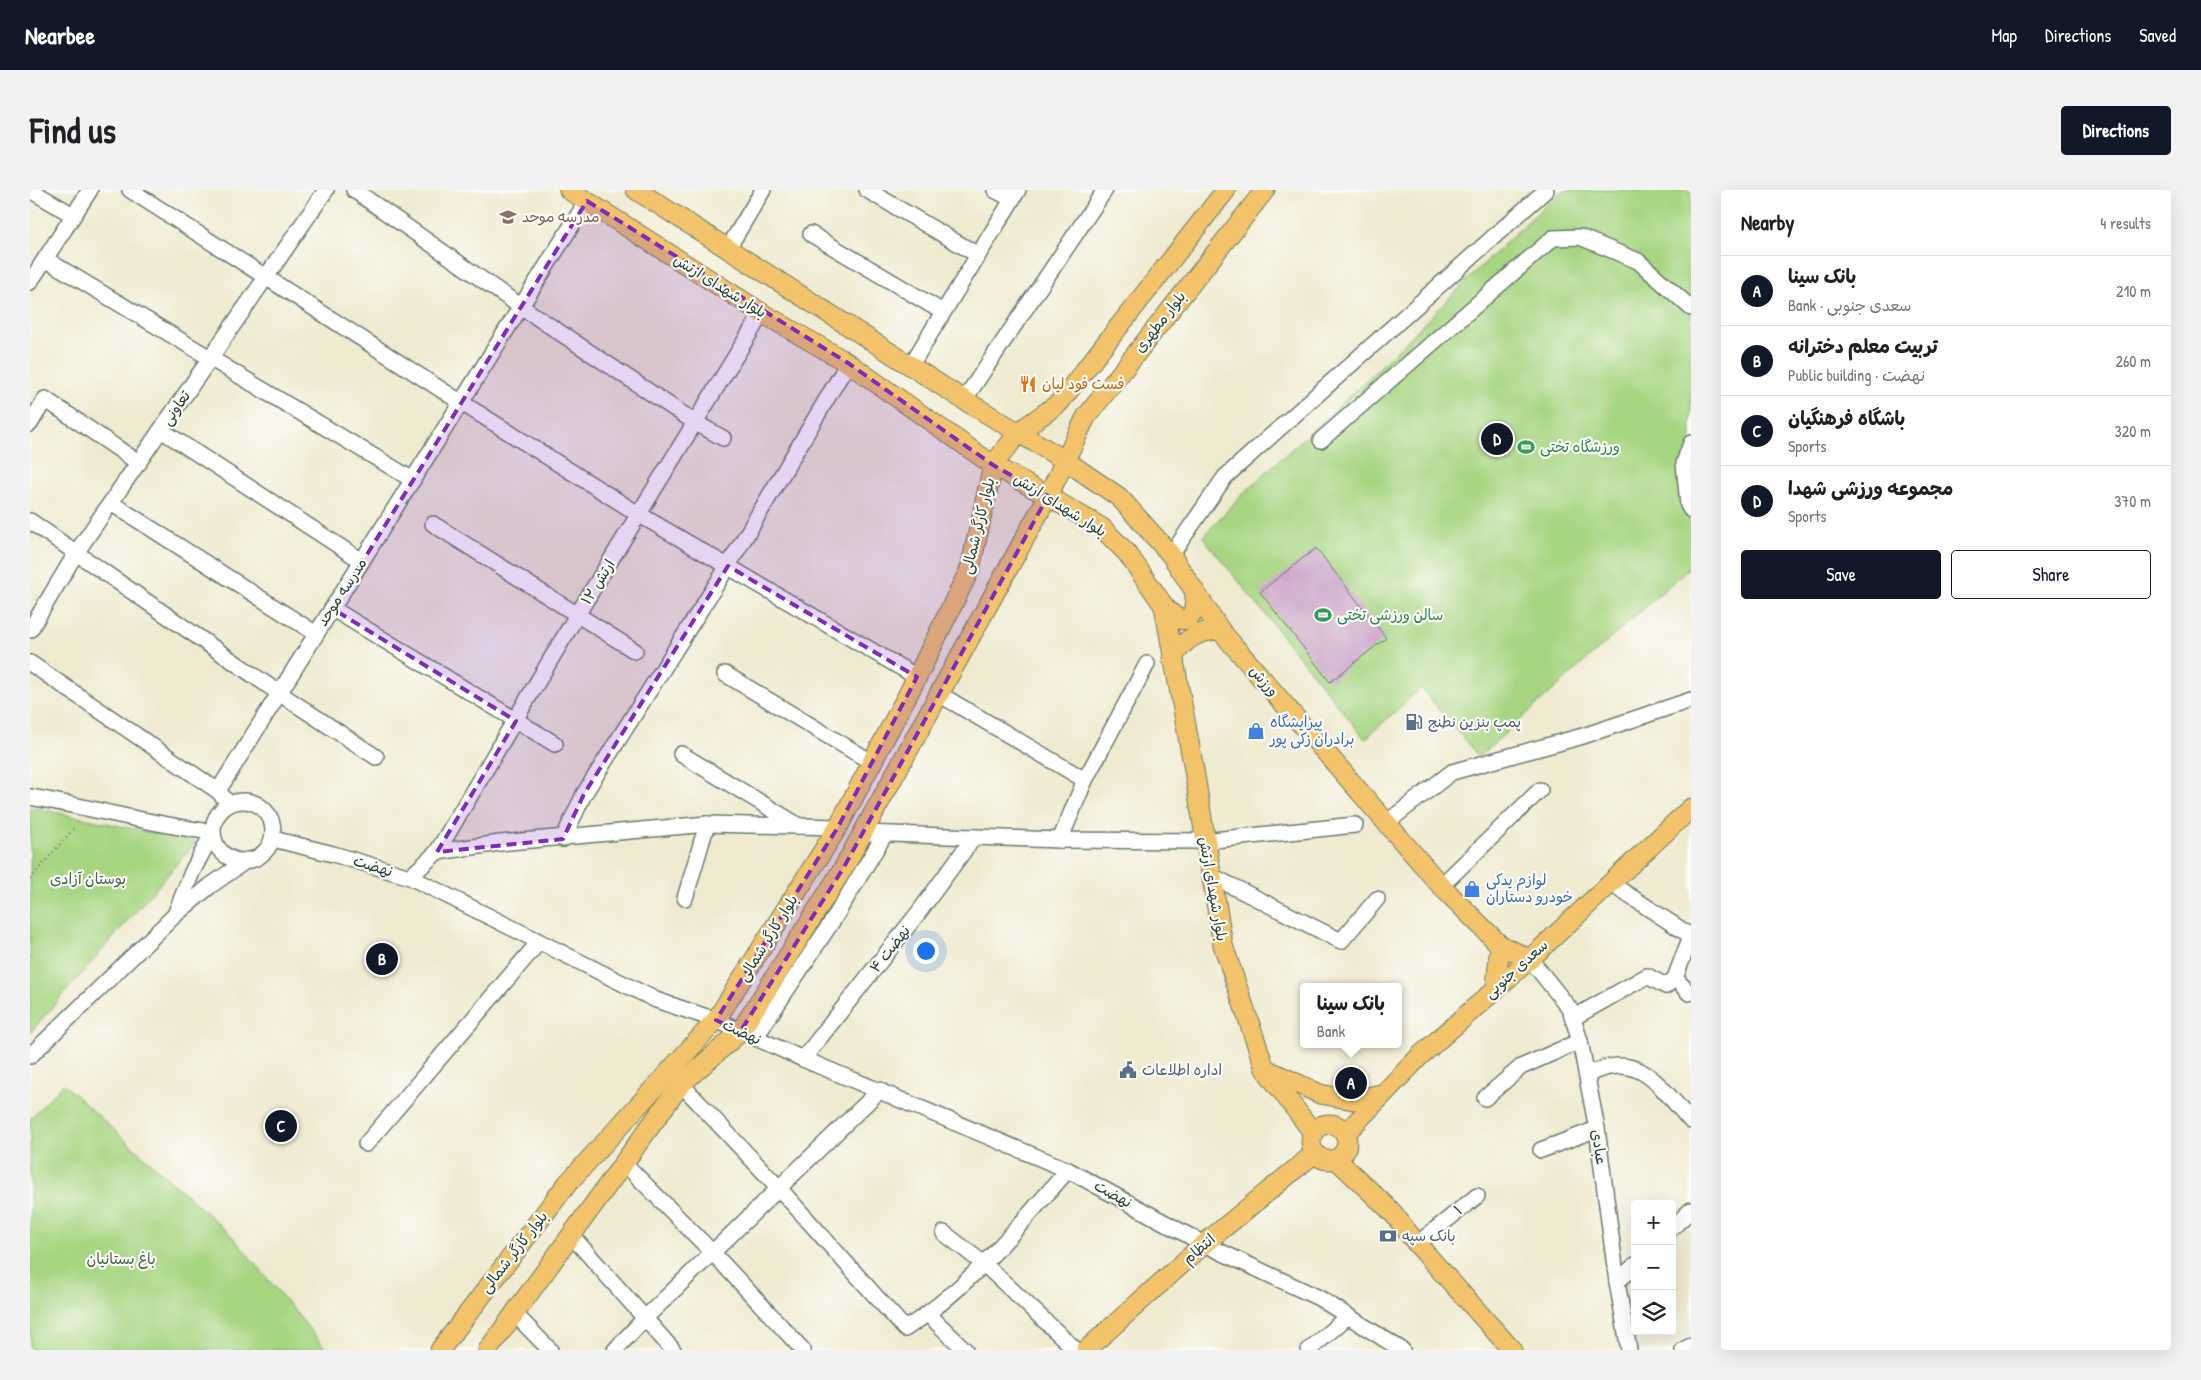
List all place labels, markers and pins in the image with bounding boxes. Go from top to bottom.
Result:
place label: مدرسه موحد [522,206,600,227]
school or university icon: مدرسه موحد [498,207,518,227]
place label: فست فود لیان [1042,373,1124,394]
restaurant icon: فست فود لیان [1018,374,1038,394]
pin: D [1481,420,1513,458]
place label: ورزشگاه تختی [1540,436,1620,457]
sports icon: ورزشگاه تختی [1516,437,1536,457]
place label: سالن ورزشی تختی [1337,604,1443,625]
sports icon: سالن ورزشی تختی [1313,605,1333,625]
place label: پیرایشگاه برادران زکی پور [1269,711,1354,749]
place label: پمپ بنزین نطنج [1428,711,1521,732]
fuel station icon: پمپ بنزین نطنج [1404,712,1424,732]
shop icon: پیرایشگاه برادران زکی پور [1246,721,1266,741]
place label: لوازم یدکی خودرو دستاران [1486,869,1573,907]
shop icon: لوازم یدکی خودرو دستاران [1462,879,1482,899]
pin: B [366,940,398,978]
place label: اداره اطلاعات [1142,1059,1222,1080]
public building icon: اداره اطلاعات [1118,1060,1138,1080]
pin: A [1335,1064,1367,1102]
pin: C [265,1107,297,1145]
place label: بانک سپه [1402,1225,1456,1246]
bank icon: بانک سپه [1378,1226,1398,1246]

